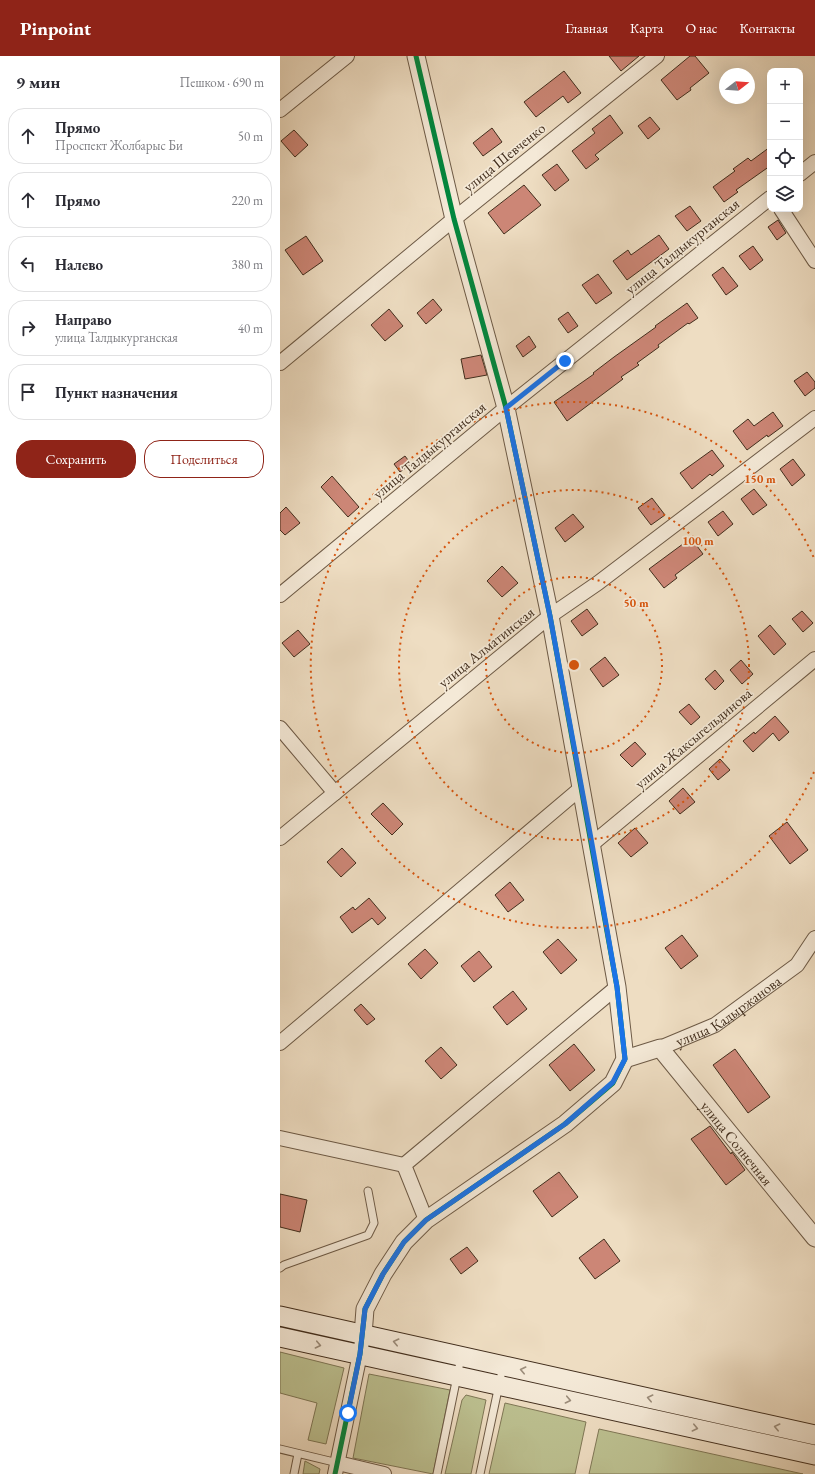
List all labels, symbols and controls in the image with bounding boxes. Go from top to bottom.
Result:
text: Pinpoint [20,16,91,41]
text: Главная [565,19,608,37]
text: Карта [630,19,663,37]
text: О нас [685,19,717,37]
text: Контакты [739,19,795,37]
north arrow [719,68,755,104]
map controls [767,68,803,212]
button: + [767,68,803,104]
text: 9 мин [16,71,60,93]
text: Пешком · 690 m [180,74,264,91]
button: − [767,104,803,140]
text: Прямо [55,118,100,137]
street label: улица Шевченко [459,118,549,196]
icon: ahead [17,125,39,147]
text: 50 m [238,128,263,145]
text: Проспект Жолбарыс Би [55,137,183,154]
button: locate [767,140,803,176]
button: layers [767,176,803,212]
icon: ahead [17,189,39,211]
text: Прямо [55,191,100,210]
text: 220 m [232,192,263,209]
street label: улица Талдыкурганская [621,194,743,298]
icon: left [17,253,39,275]
text: Налево [55,255,103,274]
text: 380 m [232,256,263,273]
text: Направо [55,310,112,329]
icon: right [17,317,39,339]
text: 40 m [238,320,263,337]
text: улица Талдыкурганская [55,329,178,346]
route end [556,352,574,370]
icon: arrive [17,381,39,403]
text: Пункт назначения [55,383,178,402]
street label: улица Талдыкурганская [369,397,490,503]
button: Сохранить [16,440,136,478]
button: Поделиться [144,440,264,478]
text: 150 m [744,471,776,487]
text: 100 m [682,533,714,549]
text: 50 m [623,595,649,611]
street label: улица Алматинская [434,602,538,692]
centre of rings [567,658,581,672]
street label: улица Жаксыгельдинова [631,683,755,793]
street label: улица Кадыржанова [672,971,784,1050]
street label: улица Солнечная [697,1096,778,1189]
one-way arrow [393,1339,399,1347]
one-way arrow [315,1341,321,1349]
one-way arrow [520,1367,526,1375]
one-way arrow [647,1395,653,1403]
one-way arrow [565,1396,571,1404]
route start [339,1404,357,1422]
one-way arrow [774,1423,780,1431]
one-way arrow [692,1424,698,1432]

